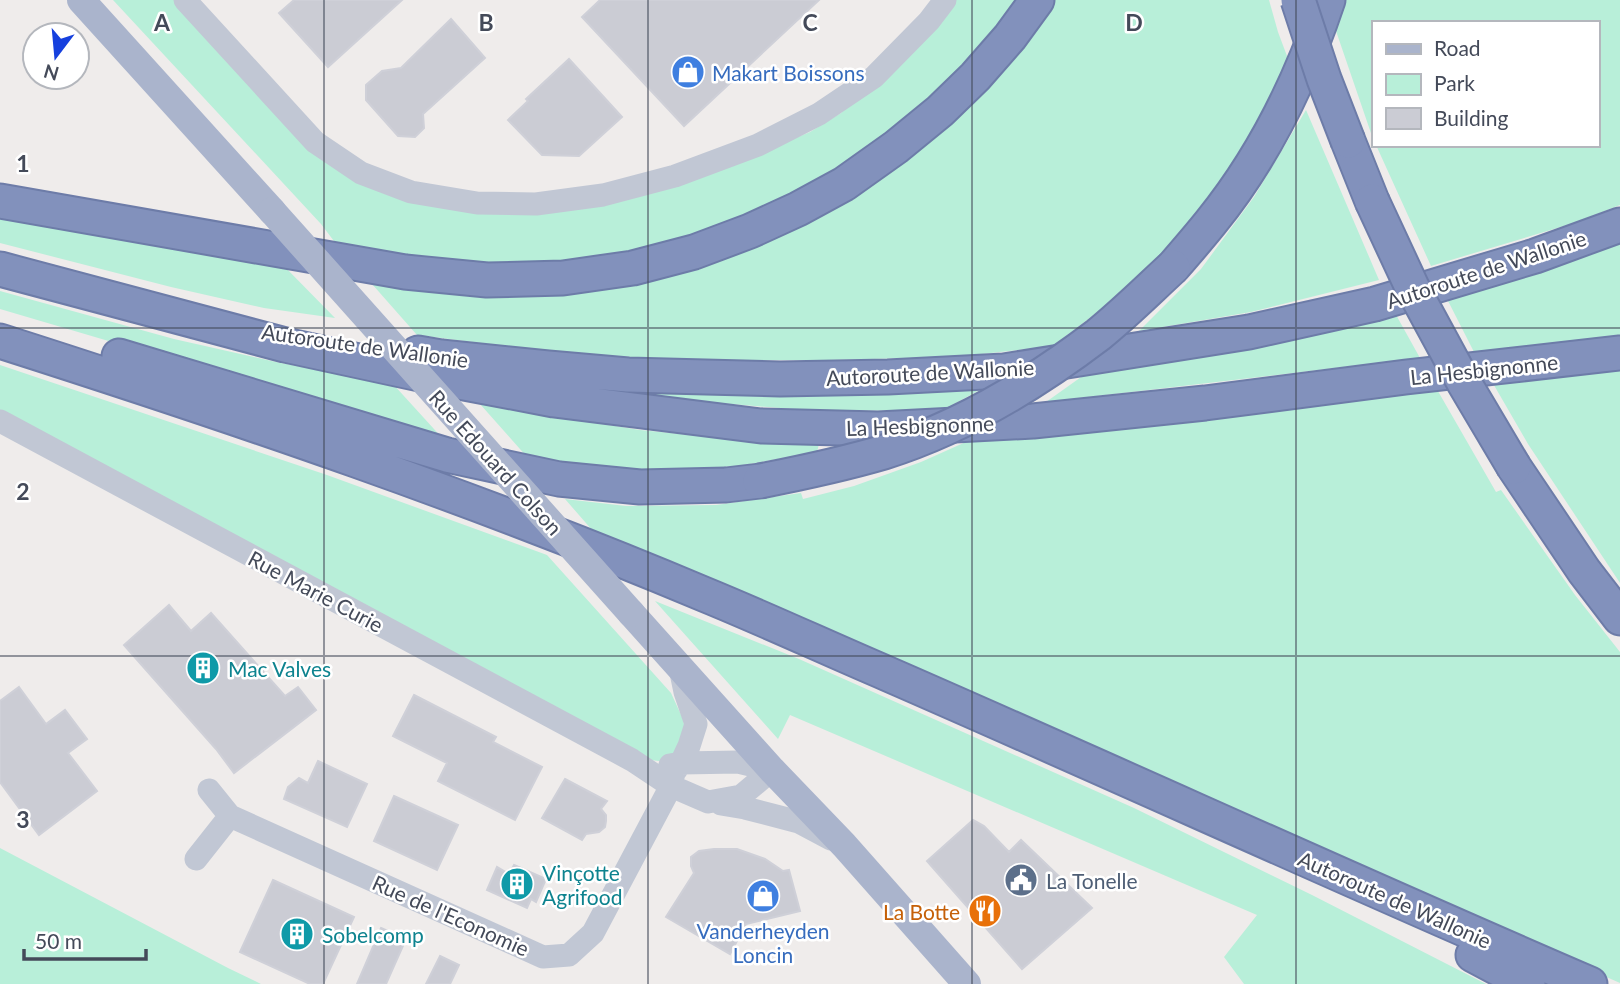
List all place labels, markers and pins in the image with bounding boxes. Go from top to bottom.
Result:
shop icon: Makart Boissons [669,53,707,91]
place label: Makart Boissons [712,60,865,85]
building icon: Mac Valves [184,649,222,687]
place label: Mac Valves [228,656,331,681]
place label: Vinçotte Agrifood [542,860,622,909]
public building icon: La Tonelle [1002,861,1040,899]
building icon: Vinçotte Agrifood [498,865,536,903]
place label: La Tonelle [1046,868,1138,893]
shop icon: Vanderheyden Loncin [744,877,782,915]
restaurant icon: La Botte [966,892,1004,930]
place label: La Botte [883,899,960,924]
building icon: Sobelcomp [278,915,316,953]
place label: Vanderheyden Loncin [697,918,829,967]
place label: Sobelcomp [322,922,424,947]

